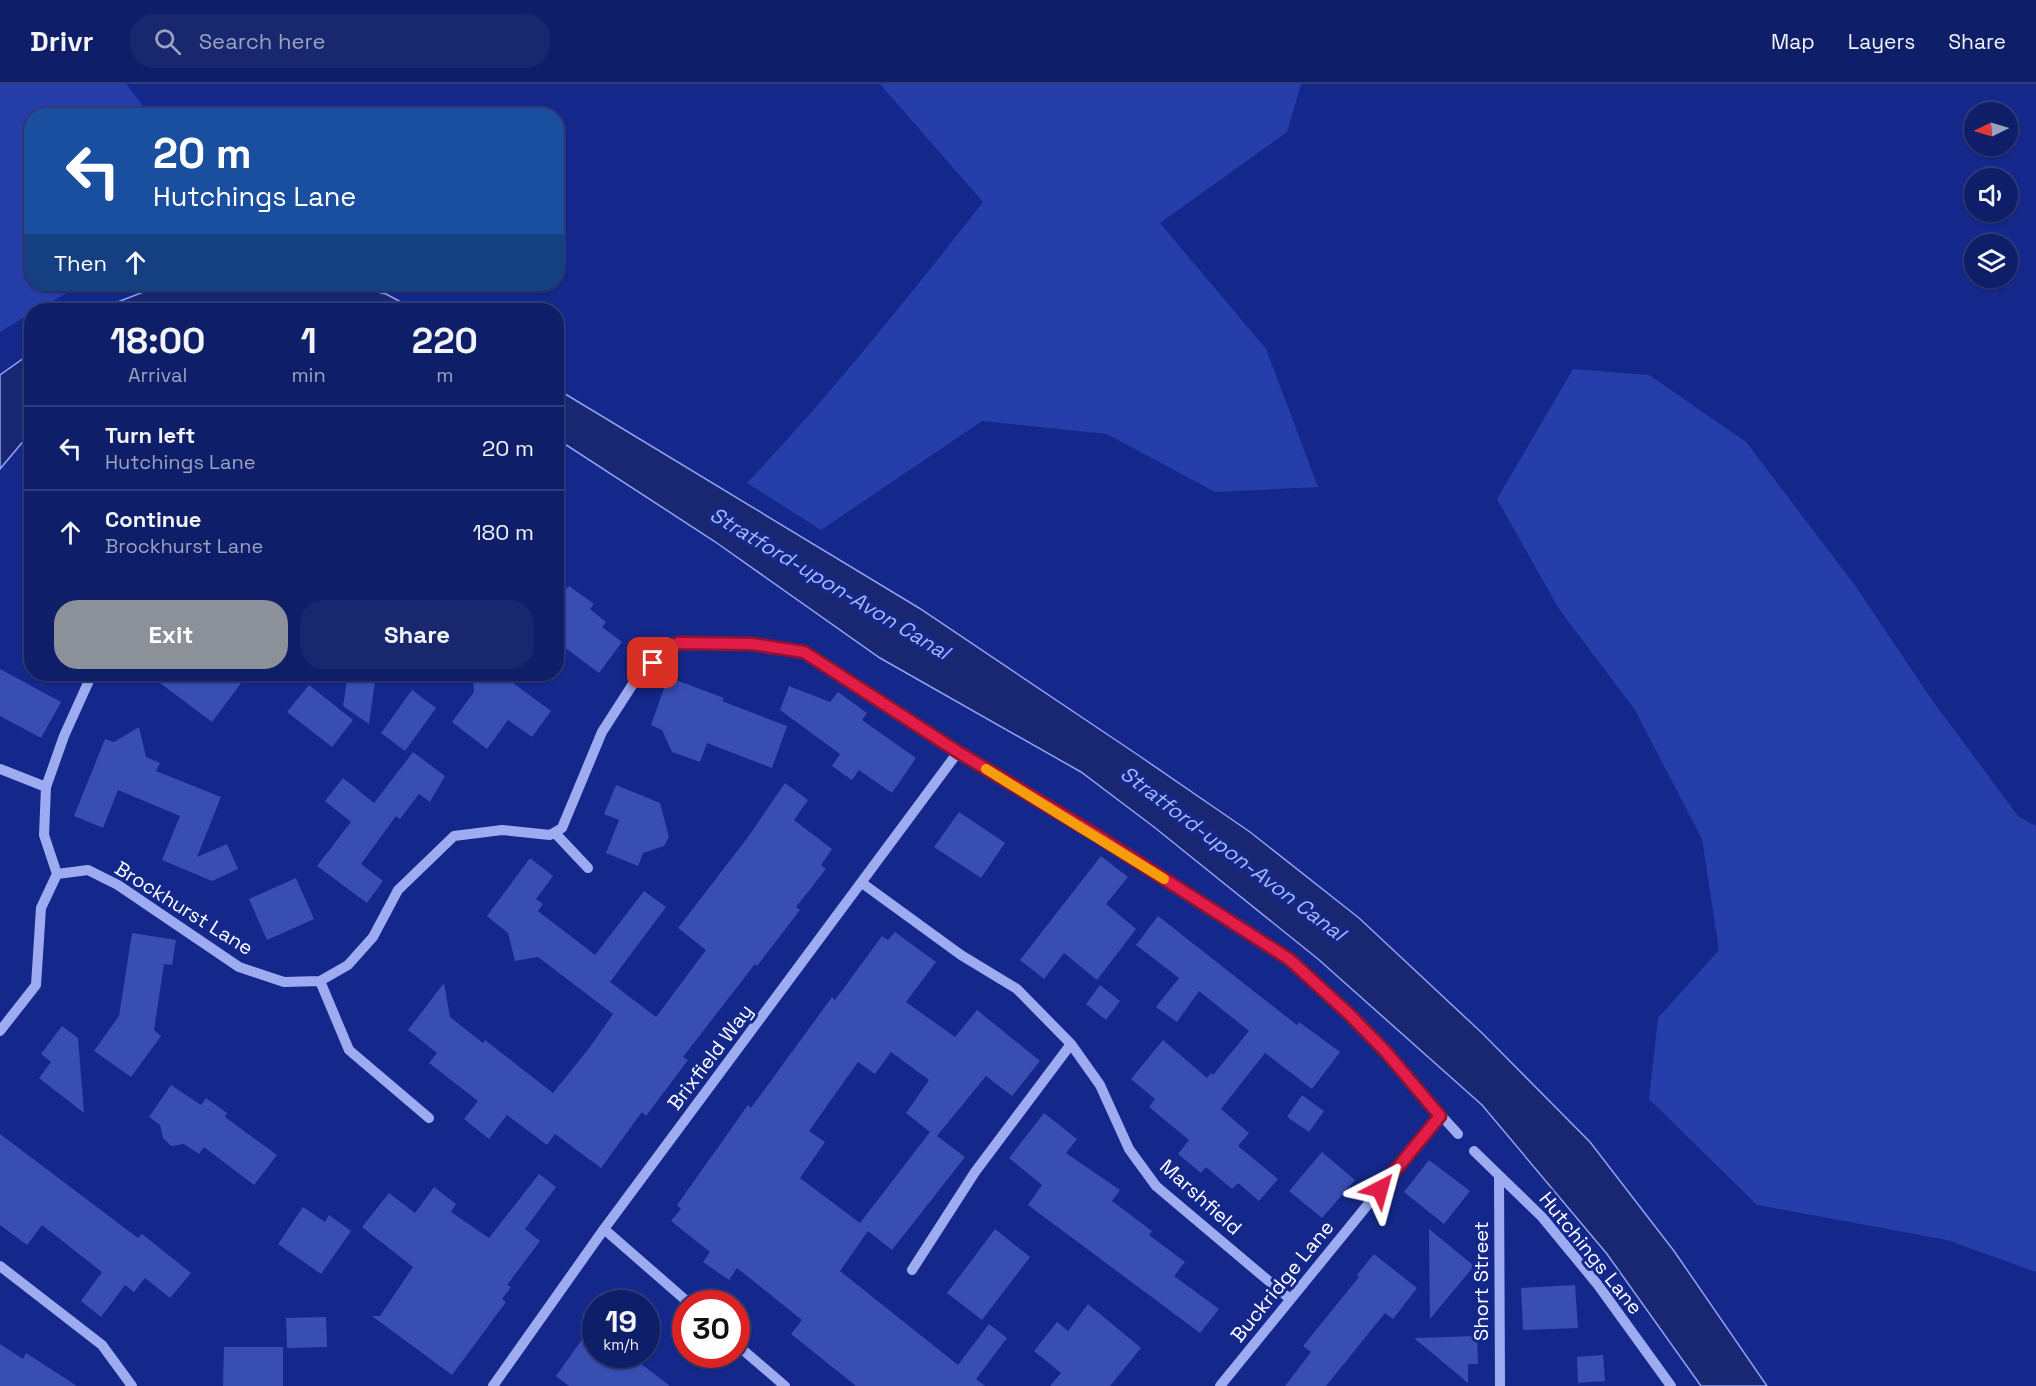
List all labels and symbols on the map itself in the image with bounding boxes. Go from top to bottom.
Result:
north arrow [1964,102,2018,156]
water label: Stratford-upon-Avon Canal [705,501,957,667]
pin [627,637,678,688]
water label: Stratford-upon-Avon Canal [1115,759,1353,948]
street label: Brockhurst Lane [110,855,258,961]
street label: Brixfield Way [662,999,758,1115]
street label: Marshfield [1155,1153,1247,1241]
position arrow [1348,1157,1412,1221]
street label: Hutchings Lane [1534,1186,1648,1320]
street label: Buckridge Lane [1225,1215,1339,1347]
street label: Short Street [1468,1221,1494,1341]
speed limit sign: 30 [672,1290,750,1368]

